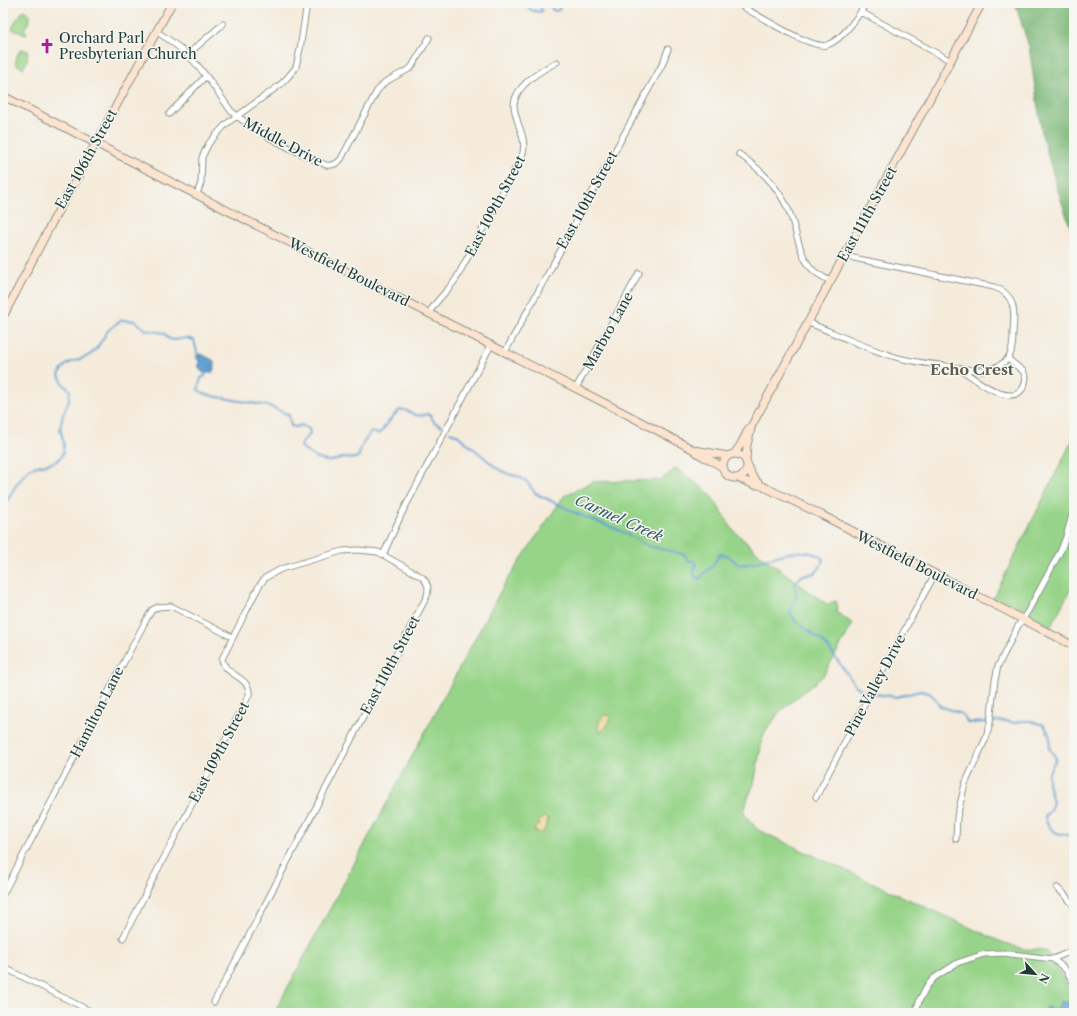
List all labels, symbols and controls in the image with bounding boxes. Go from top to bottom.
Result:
place label: Orchard Parl Presbyterian Church [59,29,197,63]
church icon: Orchard Parl Presbyterian Church [38,37,56,55]
street label: East 106th Street [51,106,121,212]
street label: Middle Drive [240,113,326,171]
street label: East 110th Street [553,148,621,252]
street label: East 109th Street [461,152,529,260]
street label: East 111th Street [833,163,901,265]
street label: Westfield Boulevard [285,233,413,311]
street label: Marbro Lane [579,288,637,373]
district label: Echo Crest [930,360,1014,379]
water label: Carmel Creek [572,490,666,546]
street label: Westfield Boulevard [853,526,981,604]
street label: East 110th Street [356,612,424,718]
street label: Pine Valley Drive [841,631,910,739]
street label: Hamilton Lane [66,663,128,761]
street label: East 109th Street [185,698,253,806]
north arrow [1015,954,1055,994]
text: N [1035,971,1052,986]

